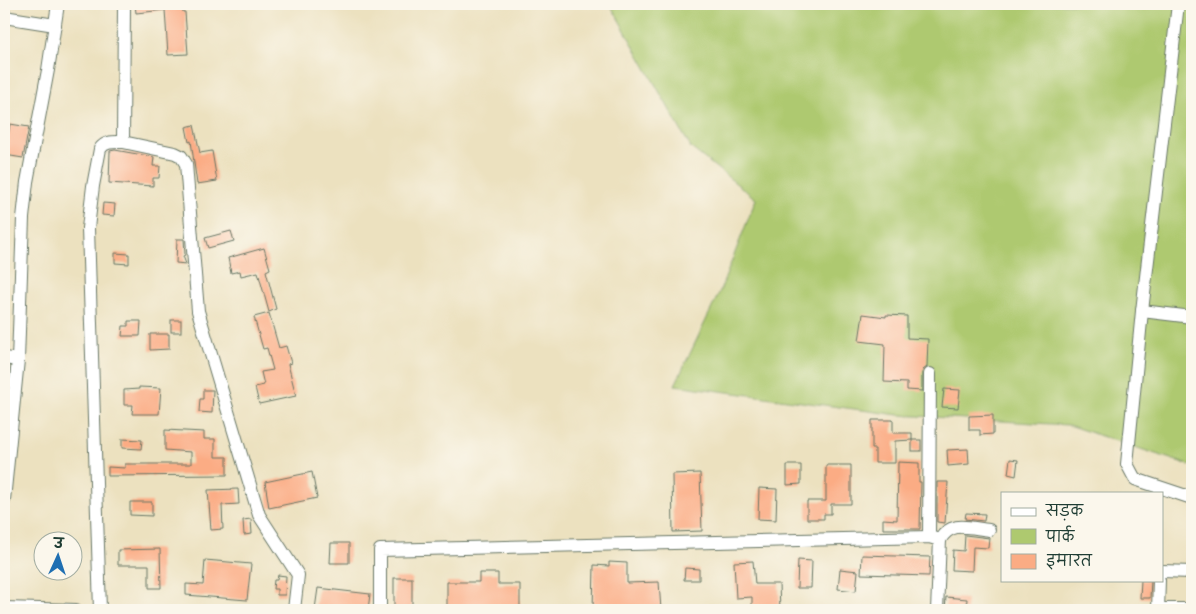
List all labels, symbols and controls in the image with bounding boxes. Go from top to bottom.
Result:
legend [1001,492,1164,582]
text: सड़क [1045,501,1084,522]
text: पार्क [1045,525,1076,548]
north arrow [32,532,82,582]
text: उ [51,534,65,554]
text: इमारत [1046,551,1093,572]

